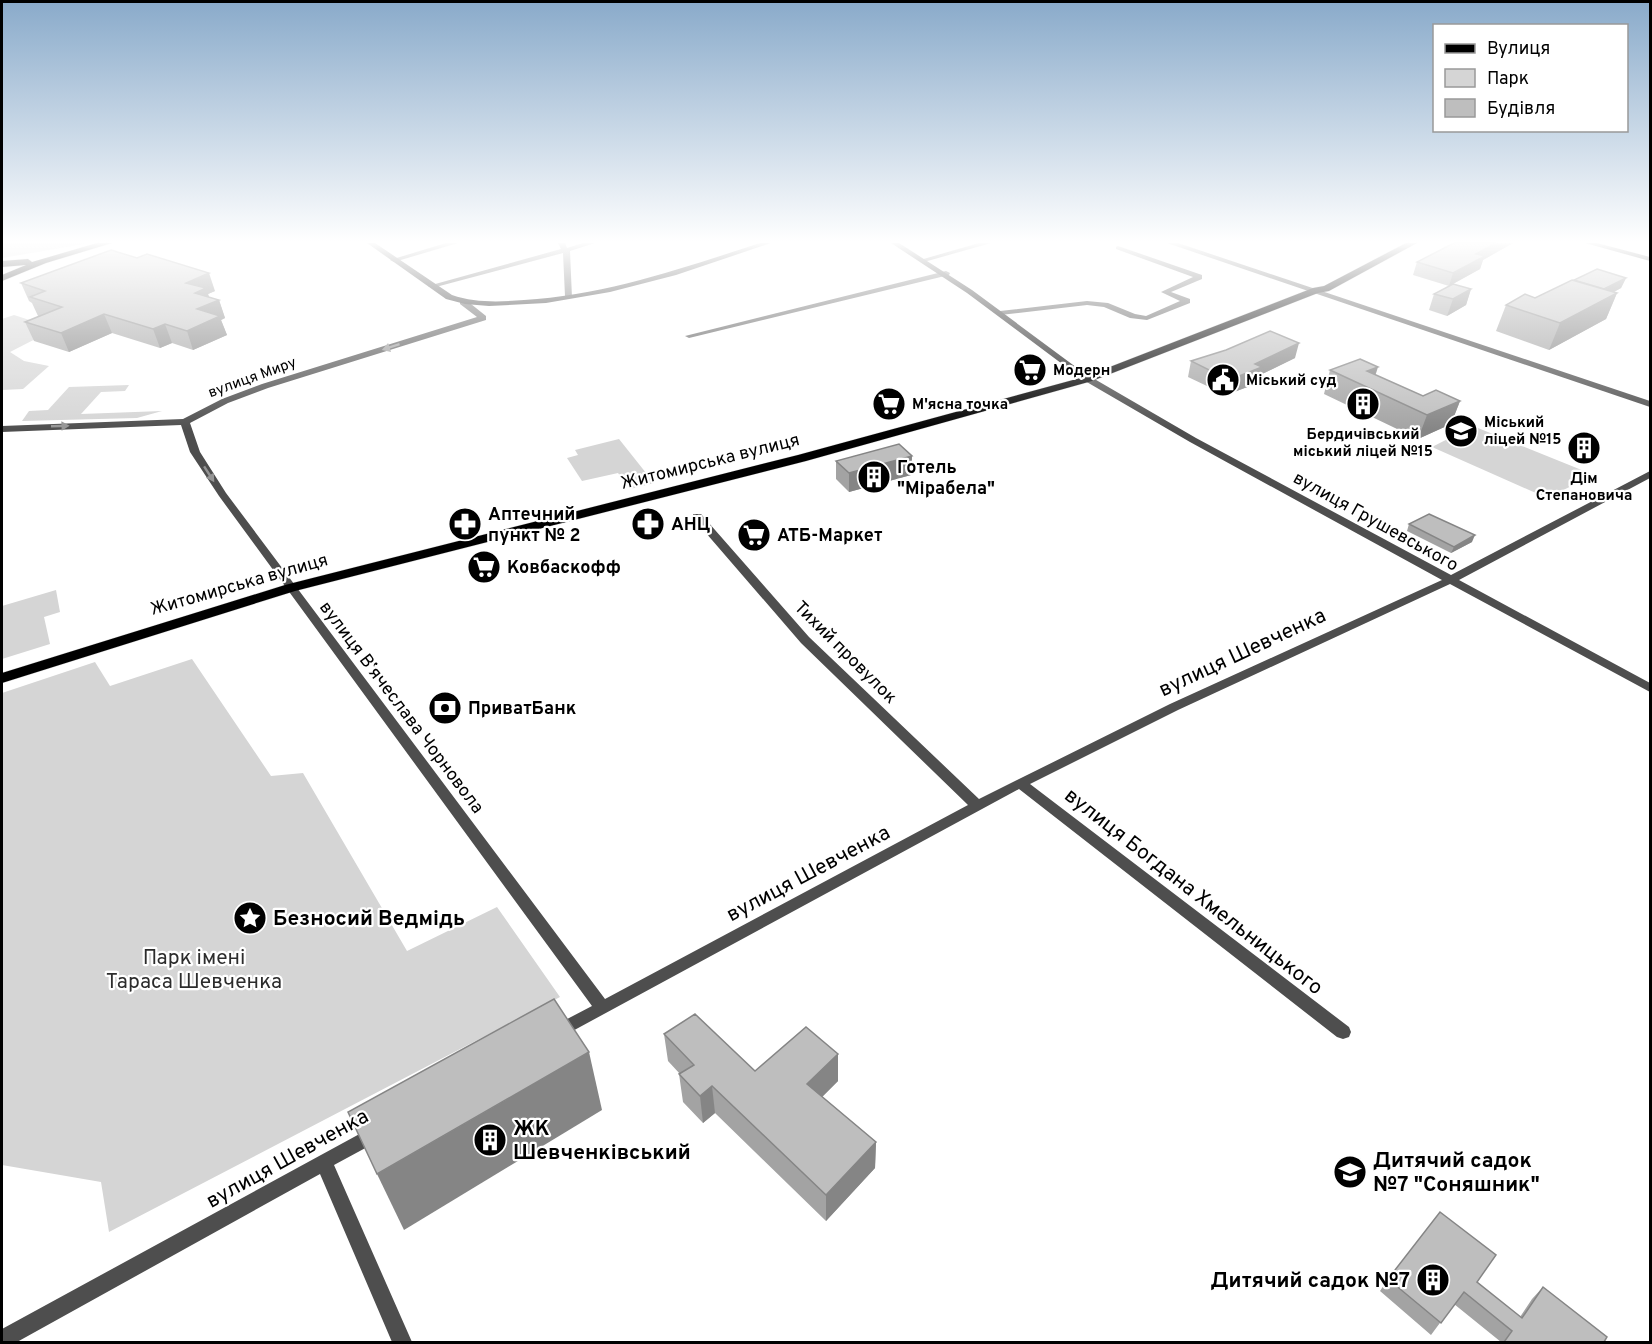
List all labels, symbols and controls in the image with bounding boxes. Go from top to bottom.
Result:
legend [1433,24,1628,132]
text: Вулиця [1487,38,1550,61]
text: Парк [1487,68,1529,91]
text: Будівля [1487,98,1555,121]
one-way arrow [382,343,400,352]
supermarket icon: Модерн [1012,352,1048,388]
street label: вулиця Миру [206,354,299,403]
place label: Модерн [1053,362,1110,381]
public building icon: Міський суд [1205,362,1241,398]
place label: Міський суд [1246,372,1336,391]
supermarket icon: М'ясна точка [871,386,907,422]
building icon: Бердичівський міський ліцей №15 [1345,386,1381,422]
place label: М'ясна точка [912,396,1008,415]
school or university icon: Міський ліцей №15 [1443,413,1479,449]
place label: Міський ліцей №15 [1484,414,1562,450]
one-way arrow [50,422,69,431]
place label: Бердичівський міський ліцей №15 [1293,426,1433,462]
street label: Житомирська вулиця [618,429,802,496]
building icon: Дім Степановича [1566,430,1602,466]
place label: Готель "Мірабела" [897,457,995,501]
building icon: Готель "Мірабела" [856,459,892,495]
one-way arrow [204,466,215,483]
street label: вулиця Грушевського [1288,467,1462,577]
place label: Дім Степановича [1536,470,1632,506]
place label: Аптечний пункт № 2 [488,504,581,548]
pharmacy icon: Аптечний пункт № 2 [447,506,483,542]
pharmacy icon: АНЦ [630,506,666,542]
place label: АНЦ [671,514,710,537]
supermarket icon: АТБ-Маркет [736,517,772,553]
place label: АТБ-Маркет [777,525,883,548]
street label: Житомирська вулиця [148,549,331,622]
supermarket icon: Ковбаскофф [466,549,502,585]
place label: Ковбаскофф [507,557,621,580]
street label: вулиця Вʼячеслава Чорновола [313,597,488,819]
street label: Тихий провулок [789,597,901,709]
street label: вулиця Шевченка [1155,603,1331,704]
bank icon: ПриватБанк [427,690,463,726]
place label: ПриватБанк [468,698,577,721]
street label: вулиця Богдана Хмельницького [1058,783,1328,1002]
street label: вулиця Шевченка [722,820,895,929]
place icon: Безносий Ведмідь [232,900,268,936]
place label: Безносий Ведмідь [273,906,465,933]
park label: Парк імені Тараса Шевченка [106,945,282,996]
street label: вулиця Шевченка [202,1103,374,1215]
place label: ЖК Шевченківський [513,1116,691,1167]
building icon: ЖК Шевченківський [472,1122,508,1158]
place label: Дитячий садок №7 "Соняшник" [1373,1148,1540,1199]
school or university icon: Дитячий садок №7 "Соняшник" [1332,1154,1368,1190]
building icon: Дитячий садок №7 [1415,1262,1451,1298]
place label: Дитячий садок №7 [1211,1268,1410,1295]

